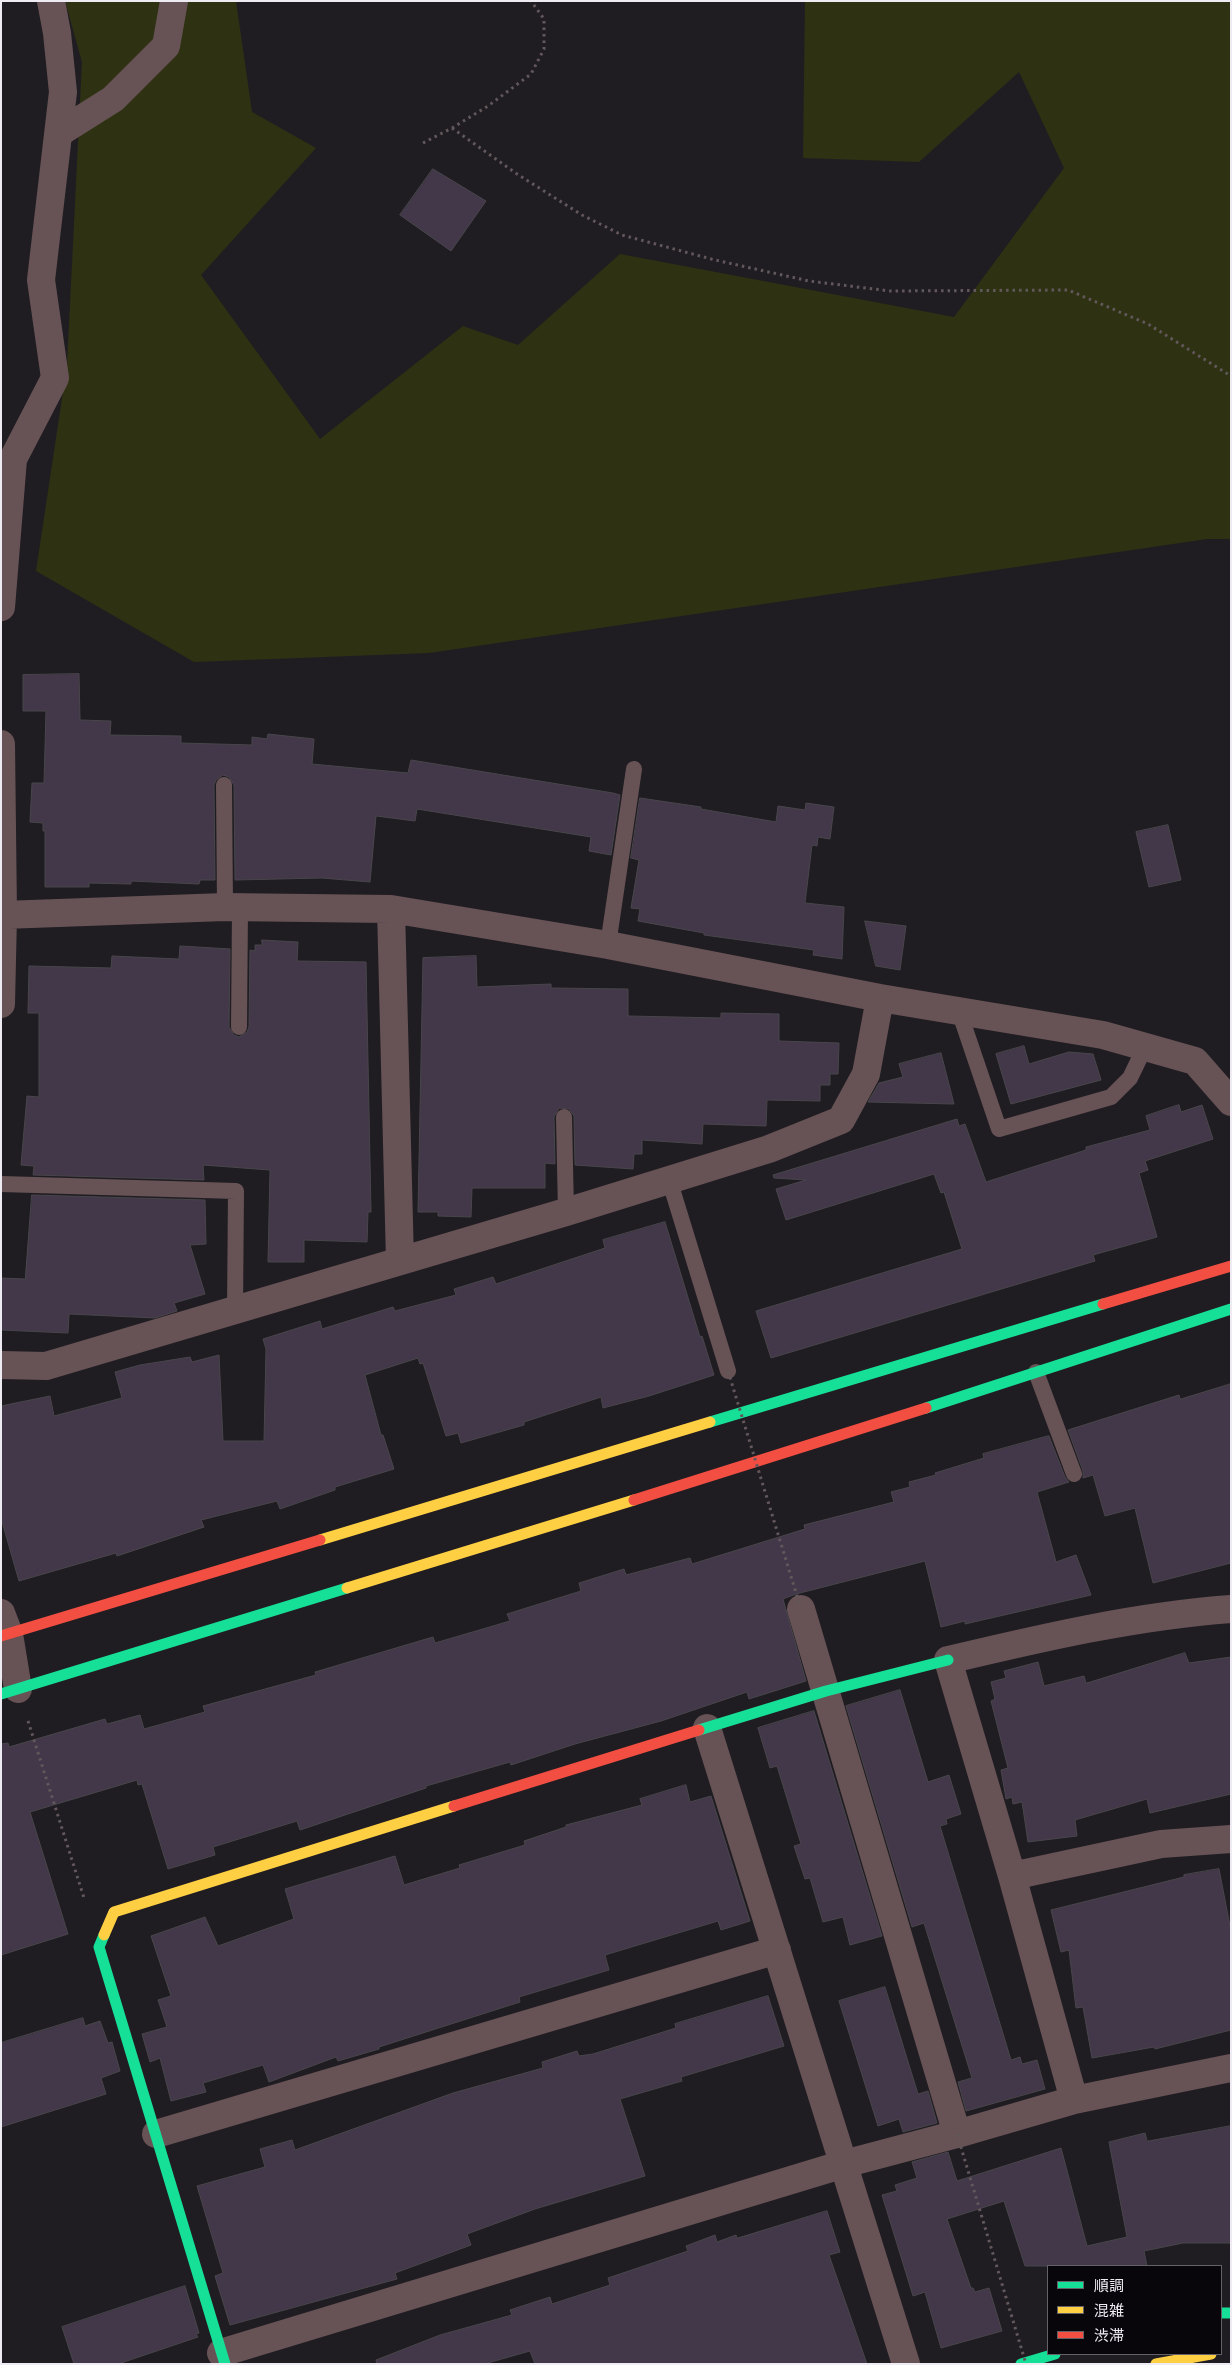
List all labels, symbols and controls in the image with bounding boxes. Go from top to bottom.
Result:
legend [1047,2265,1222,2355]
text: 順調 [1094,2277,1124,2295]
text: 混雑 [1094,2302,1124,2320]
text: 渋滞 [1094,2327,1124,2345]

